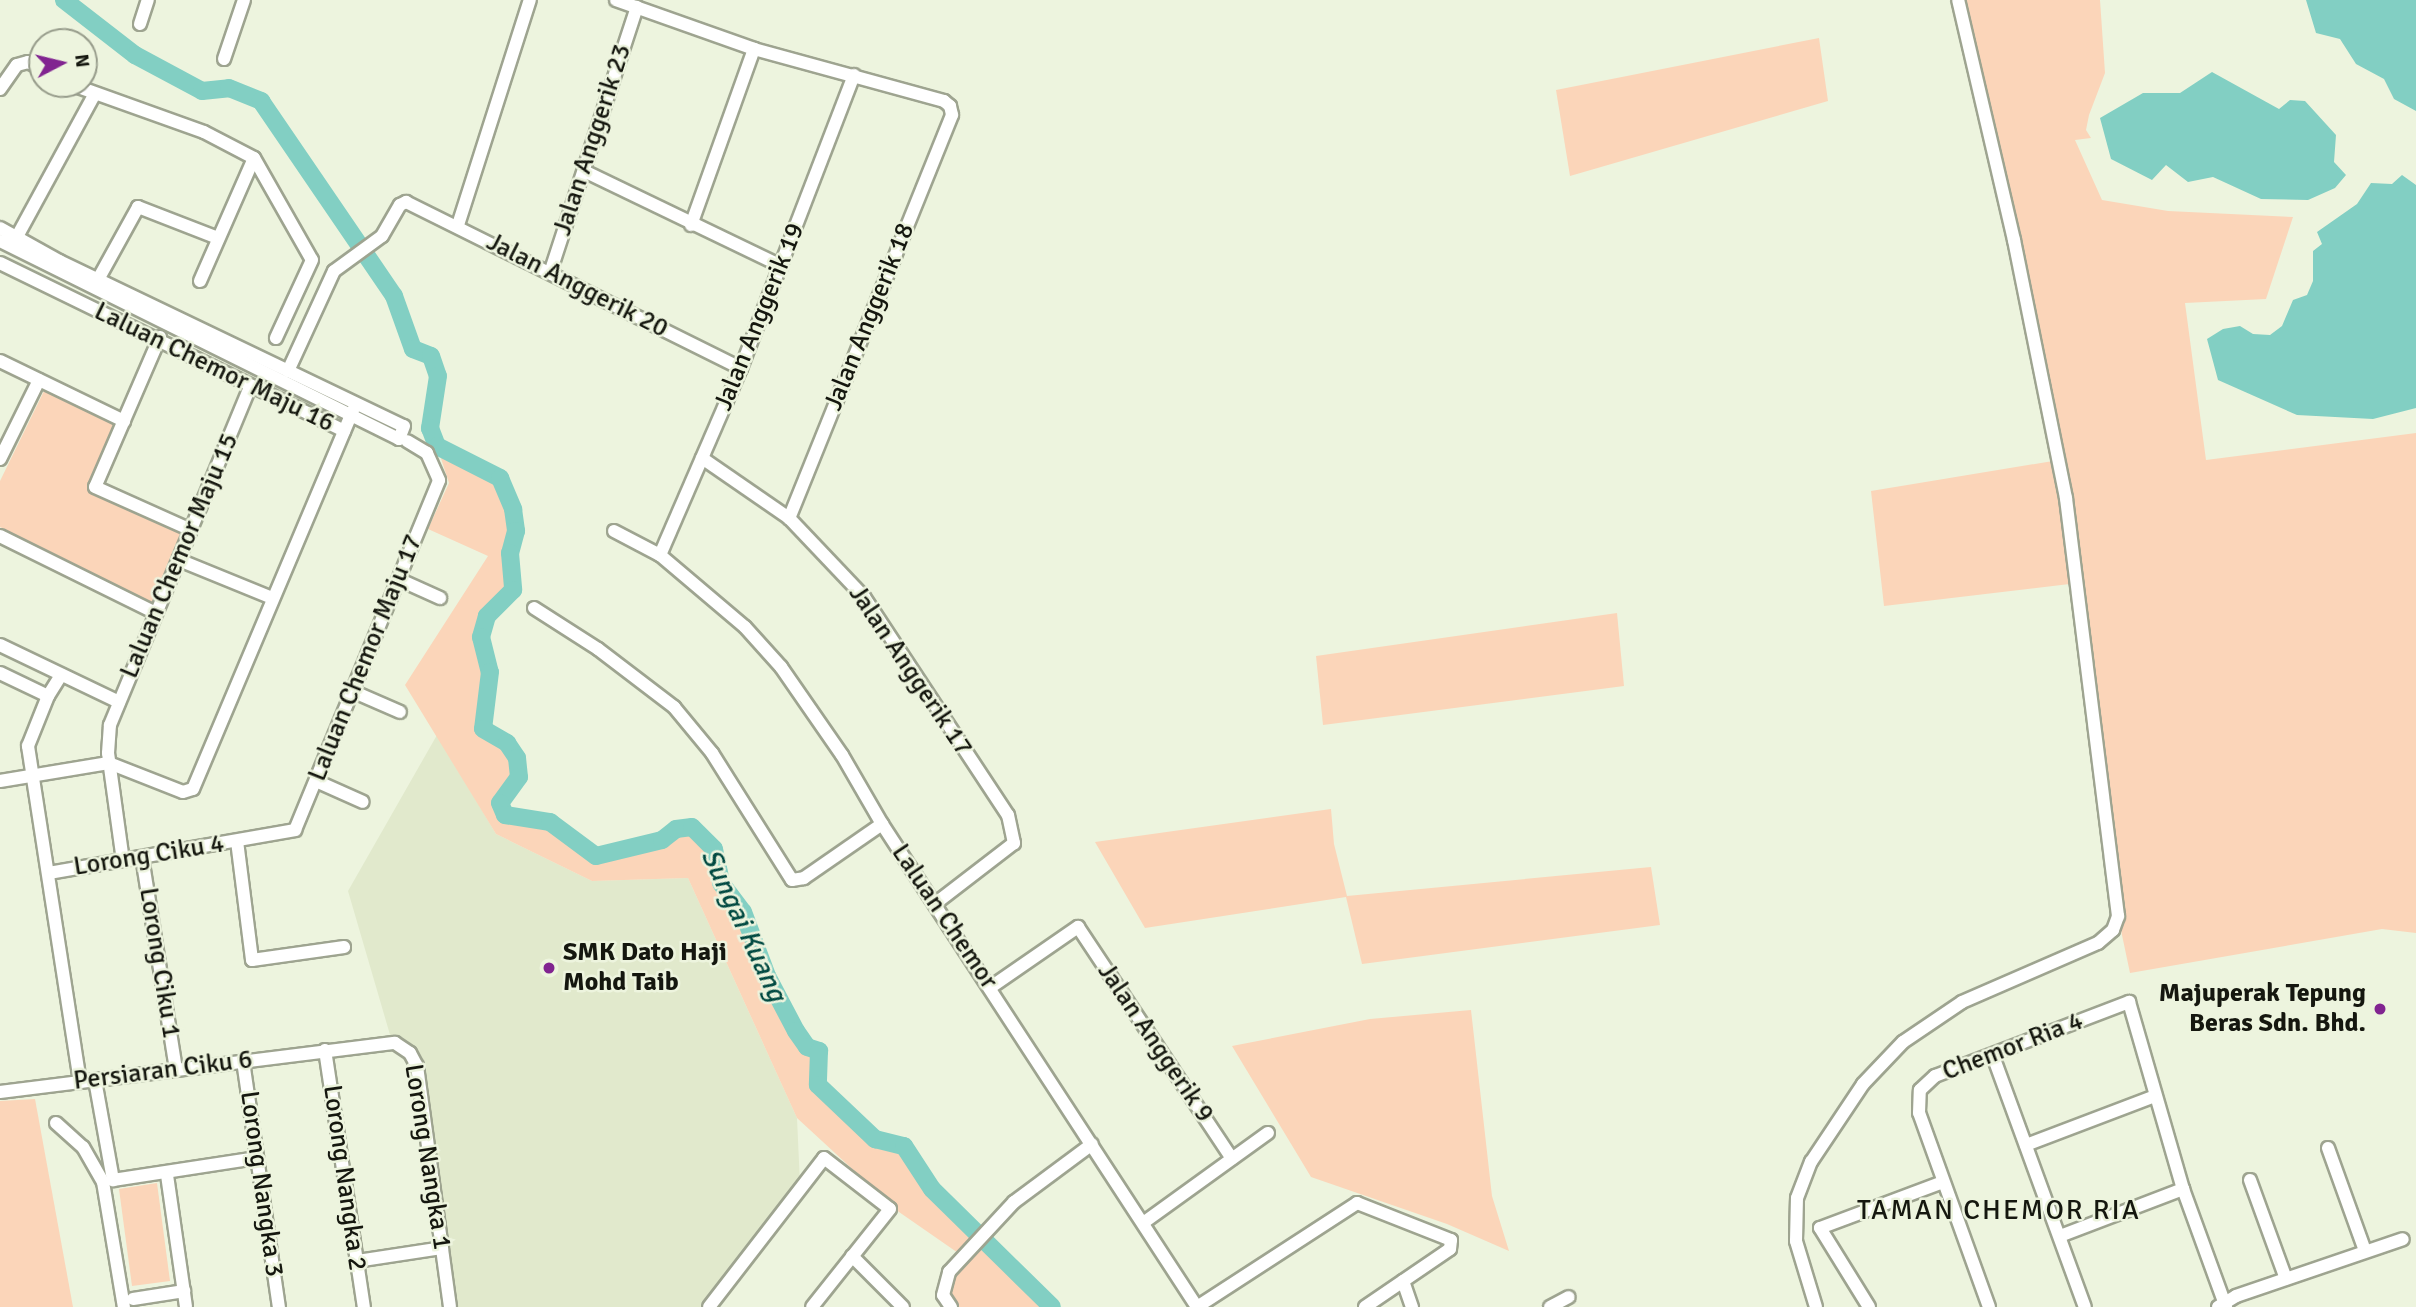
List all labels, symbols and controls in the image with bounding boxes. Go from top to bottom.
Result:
north arrow [28,28,98,98]
street label: Jalan Anggerik 23 [547,40,639,240]
text: N [69,53,95,69]
street label: Jalan Anggerik 19 [708,219,812,415]
street label: Jalan Anggerik 18 [818,219,922,415]
street label: Jalan Anggerik 20 [481,227,673,345]
street label: Laluan Chemor Maju 16 [89,296,339,440]
street label: Laluan Chemor Maju 15 [114,429,246,683]
street label: Laluan Chemor Maju 17 [302,530,430,786]
street label: Jalan Anggerik 17 [841,580,979,762]
street label: Lorong Ciku 4 [72,829,226,883]
street label: Laluan Chemor [884,839,1004,995]
water label: Sungai Kuang [694,843,794,1007]
street label: Lorong Ciku 1 [132,886,186,1040]
place label: SMK Dato Haji Mohd Taib [563,937,727,998]
street label: Jalan Anggerik 9 [1090,957,1220,1129]
marker: SMK Dato Haji Mohd Taib [541,960,557,976]
place label: Majuperak Tepung Beras Sdn. Bhd. [2159,978,2366,1040]
marker: Majuperak Tepung Beras Sdn. Bhd. [2372,1001,2388,1017]
street label: Chemor Ria 4 [1938,1006,2088,1088]
street label: Persiaran Ciku 6 [72,1045,254,1097]
street label: Lorong Nangka 1 [397,1062,457,1252]
street label: Lorong Nangka 2 [316,1083,372,1273]
street label: Lorong Nangka 3 [233,1089,289,1279]
district label: TAMAN CHEMOR RIA [1859,1193,2139,1227]

